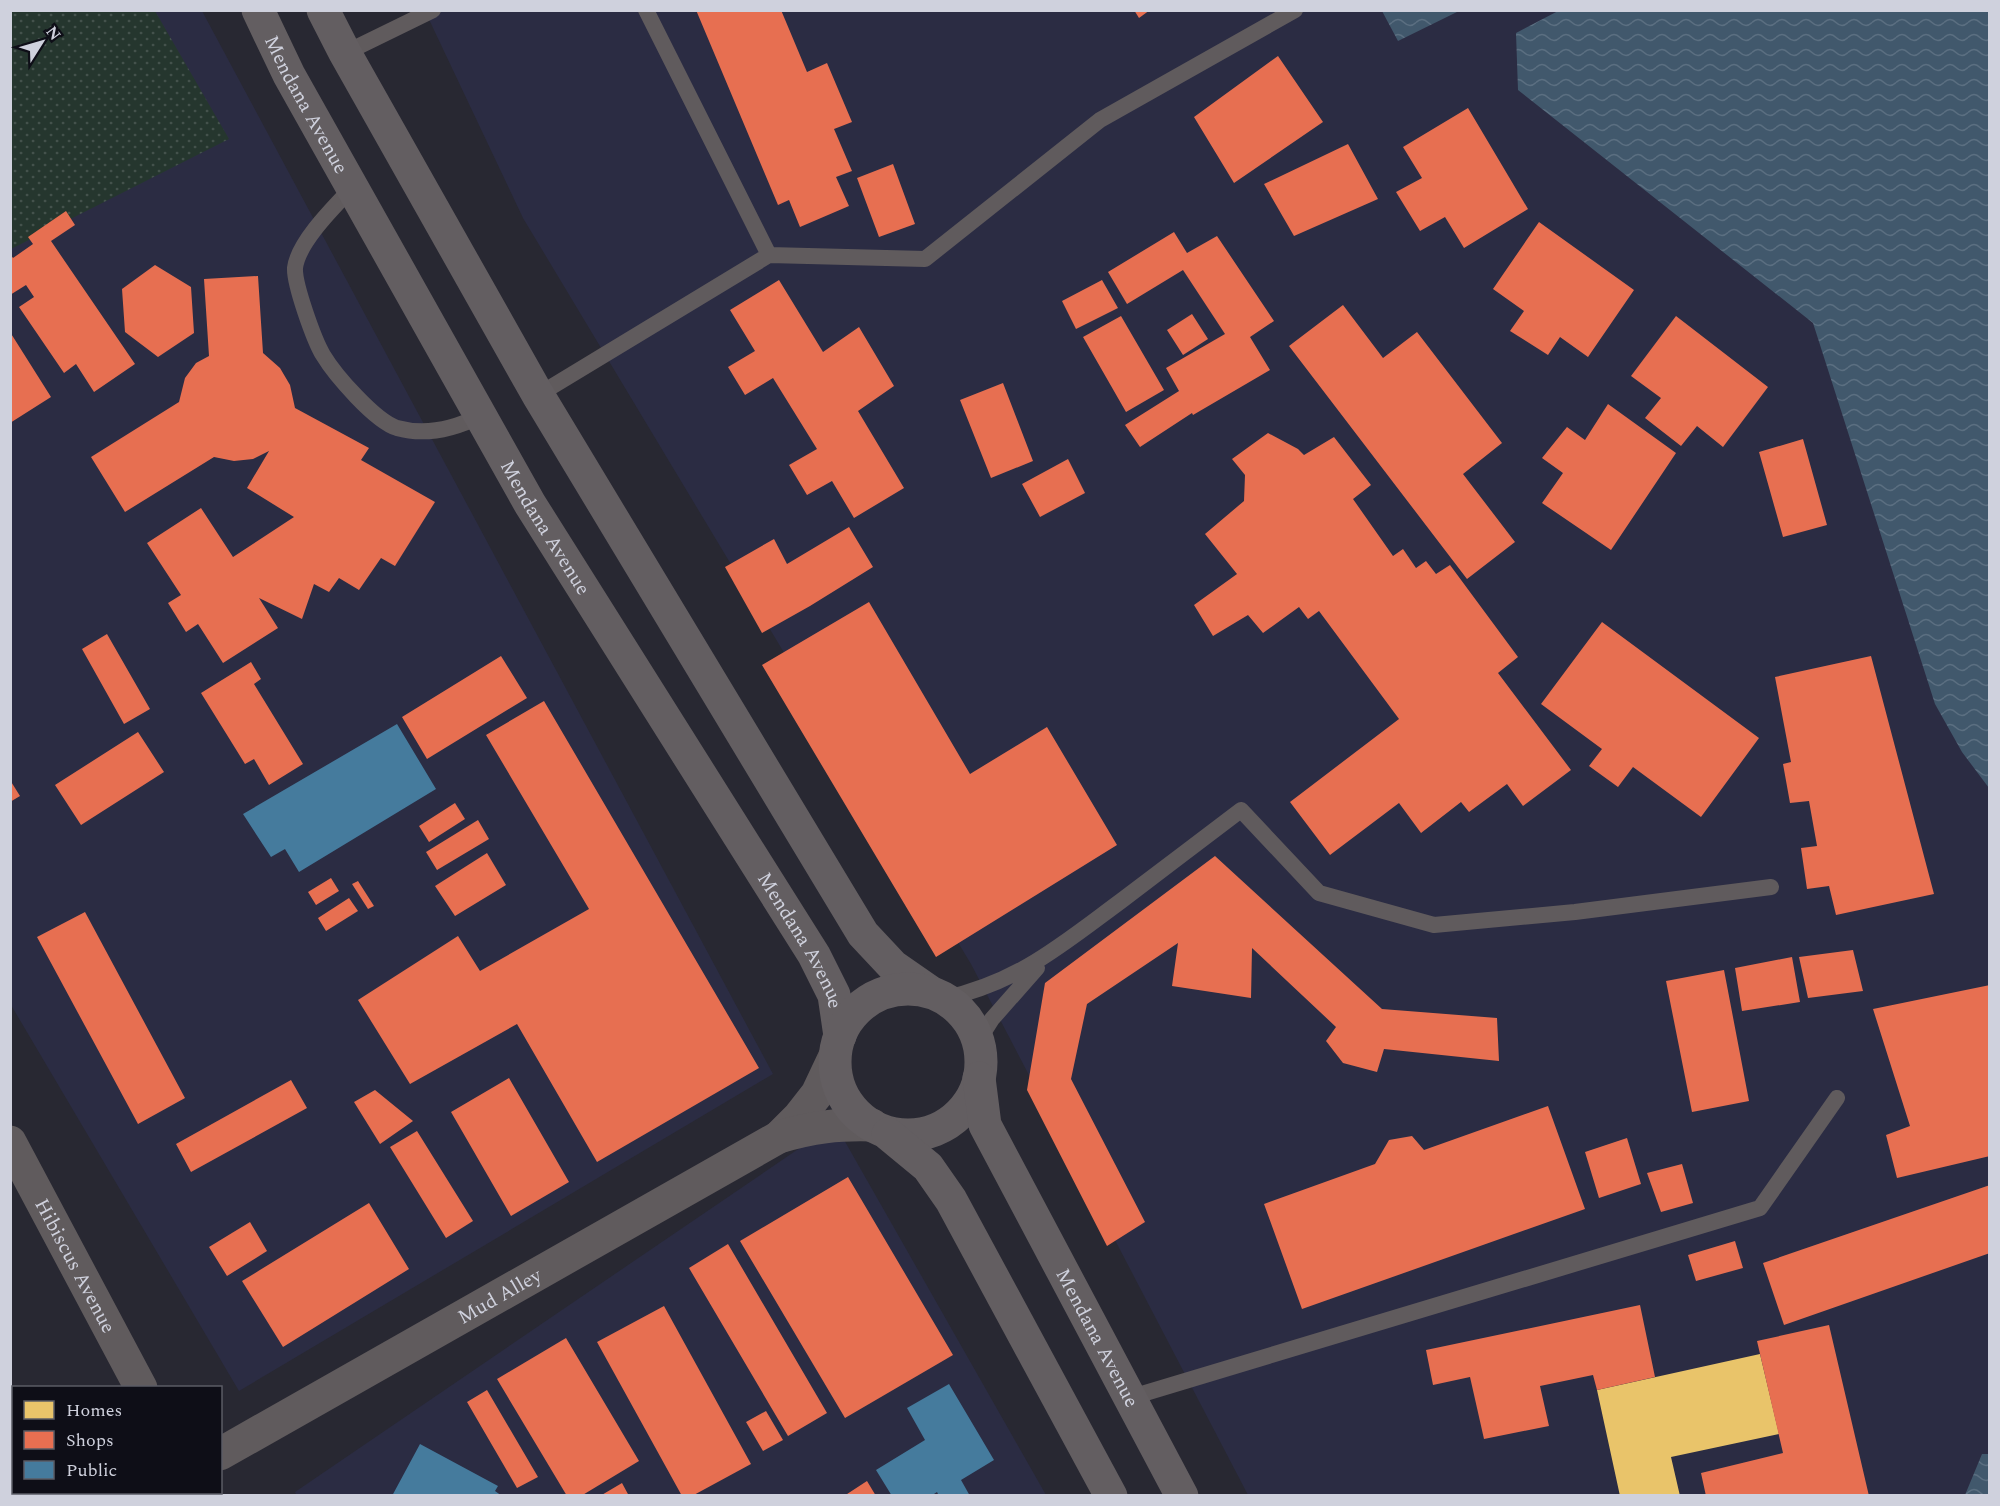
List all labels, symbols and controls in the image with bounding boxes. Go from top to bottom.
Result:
north arrow [12,12,72,72]
text: N [40,21,67,46]
street label: Mendana Avenue [256,30,356,180]
street label: Mendana Avenue [492,454,598,601]
street label: Mendana Avenue [749,866,850,1010]
street label: Hibiscus Avenue [27,1193,123,1339]
street label: Mud Alley [452,1260,549,1332]
street label: Mendana Avenue [1048,1263,1146,1413]
legend [12,1386,222,1494]
text: Homes [66,1397,122,1424]
text: Shops [66,1427,114,1454]
text: Public [66,1457,117,1484]

